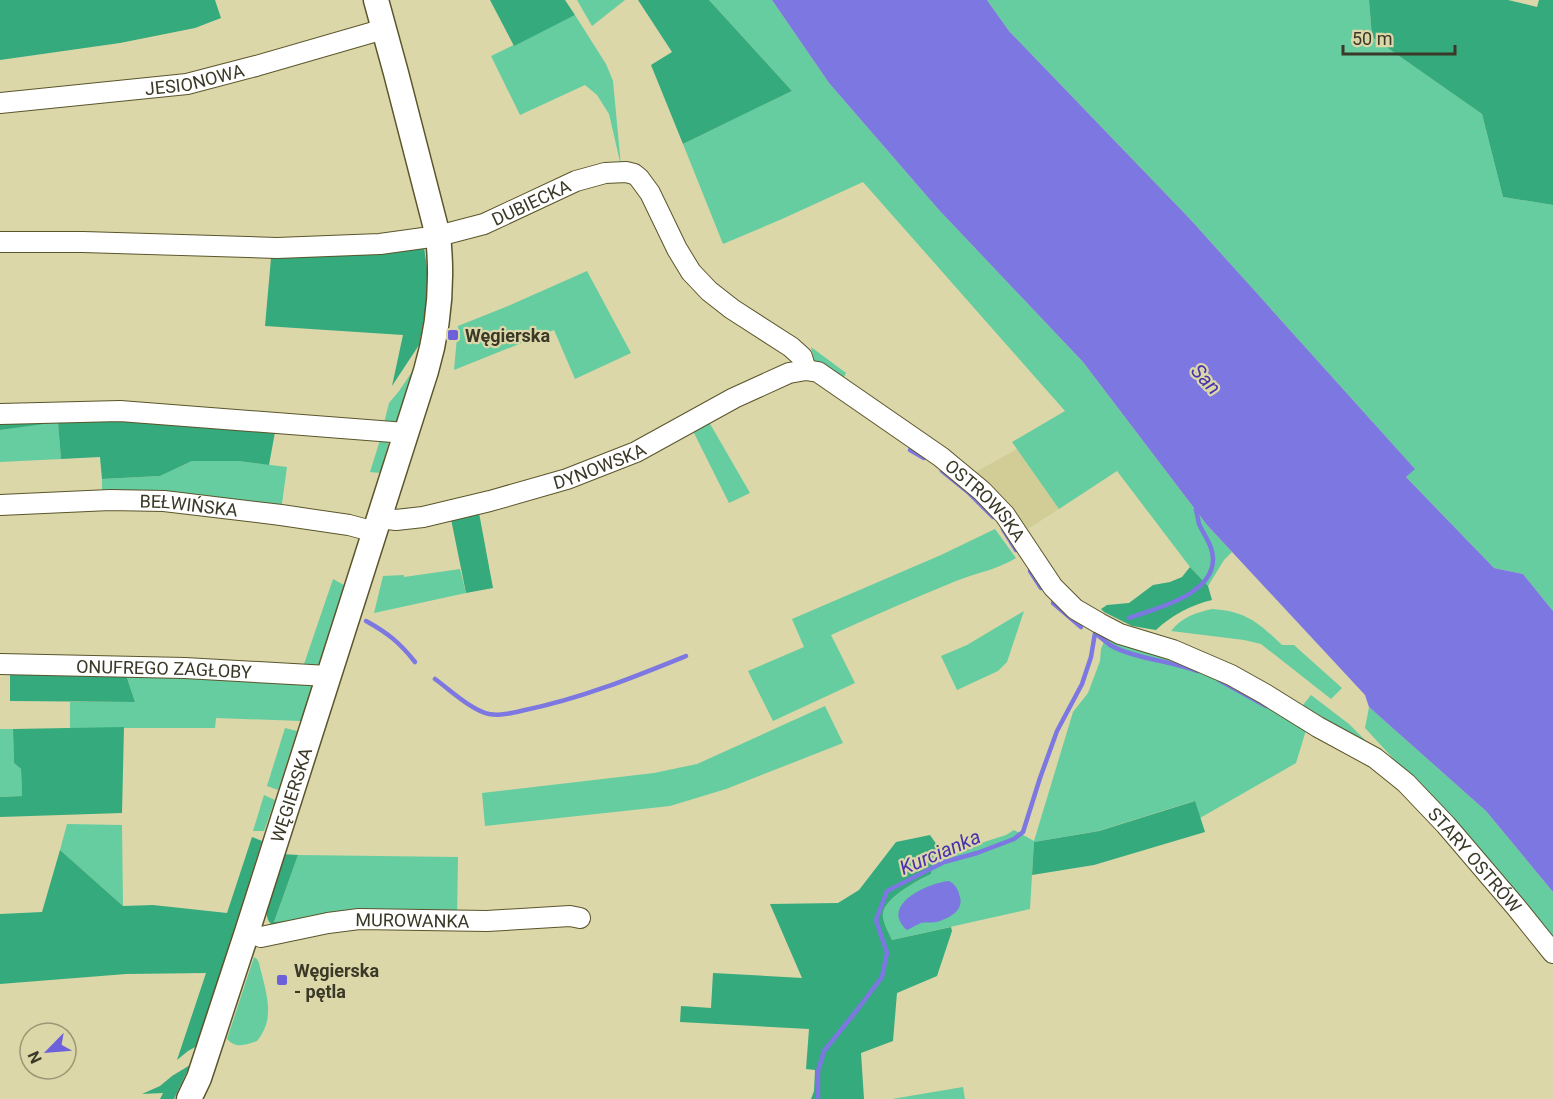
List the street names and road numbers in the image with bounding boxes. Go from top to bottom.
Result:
street label: JESIONOWA [144,59,246,99]
street label: DUBIECKA [488,175,574,230]
street label: DYNOWSKA [551,438,649,493]
street label: OSTROWSKA [941,455,1030,546]
street label: BEŁWIŃSKA [139,490,239,520]
street label: ONUFREGO ZAGŁOBY [76,655,253,682]
street label: WĘGIERSKA [266,744,316,845]
street label: STARY OSTRÓW [1424,803,1526,916]
street label: MUROWANKA [355,908,470,931]

